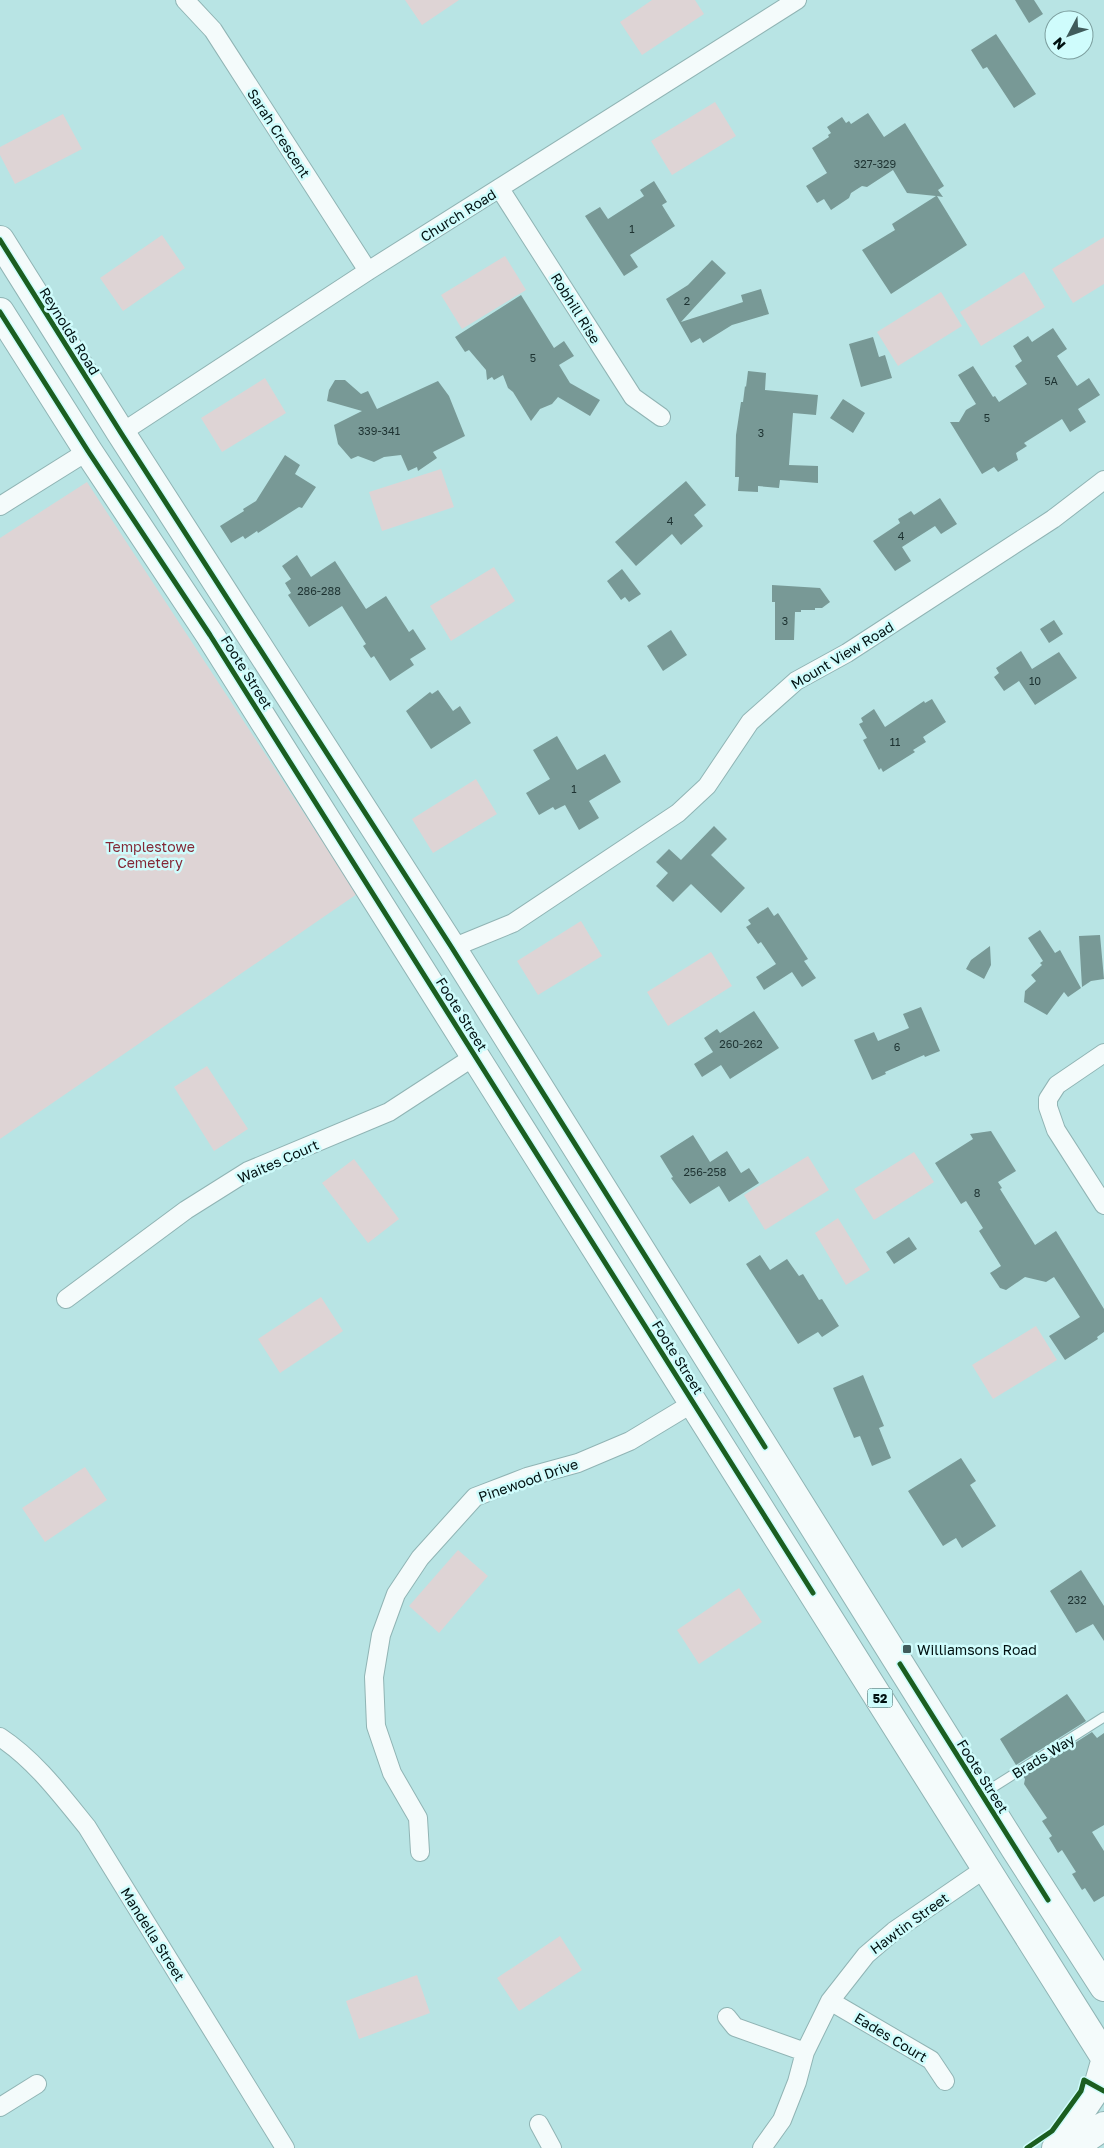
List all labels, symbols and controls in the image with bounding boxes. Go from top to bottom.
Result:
north arrow [1044,10,1094,60]
text: N [1049,34,1069,53]
street label: Sarah Crescent [244,85,314,181]
house number: 327-329 [854,157,896,170]
street label: Church Road [417,185,499,245]
house number: 1 [629,222,635,235]
street label: Robhill Rise [548,270,604,346]
street label: Reynolds Road [36,284,104,378]
house number: 2 [684,294,690,307]
house number: 5 [530,351,536,364]
house number: 5A [1044,374,1059,387]
house number: 5 [984,411,990,424]
house number: 339-341 [358,424,400,437]
house number: 3 [758,426,764,439]
house number: 4 [667,514,674,527]
house number: 4 [898,529,905,542]
house number: 286-288 [297,584,341,597]
house number: 3 [782,614,788,627]
street label: Mount View Road [788,618,896,692]
street label: Foote Street [218,632,276,712]
house number: 10 [1029,674,1041,687]
house number: 11 [890,735,900,748]
house number: 1 [571,782,577,795]
park label: Templestowe Cemetery [105,838,195,871]
street label: Foote Street [433,974,491,1054]
house number: 260-262 [719,1037,763,1050]
house number: 6 [894,1040,901,1053]
street label: Waites Court [235,1136,321,1186]
house number: 256-258 [683,1165,727,1178]
house number: 8 [974,1186,981,1199]
street label: Foote Street [649,1317,707,1397]
street label: Pinewood Drive [476,1455,580,1505]
house number: 232 [1067,1593,1087,1606]
place label: Williamsons Road [917,1641,1037,1658]
marker: Williamsons Road [901,1643,913,1655]
road number: 52 [868,1689,892,1708]
street label: Brads Way [1009,1730,1078,1782]
street label: Foote Street [954,1736,1012,1816]
street label: Mandella Street [117,1884,189,1984]
street label: Hawtin Street [866,1889,952,1957]
street label: Eades Court [852,2009,930,2065]

